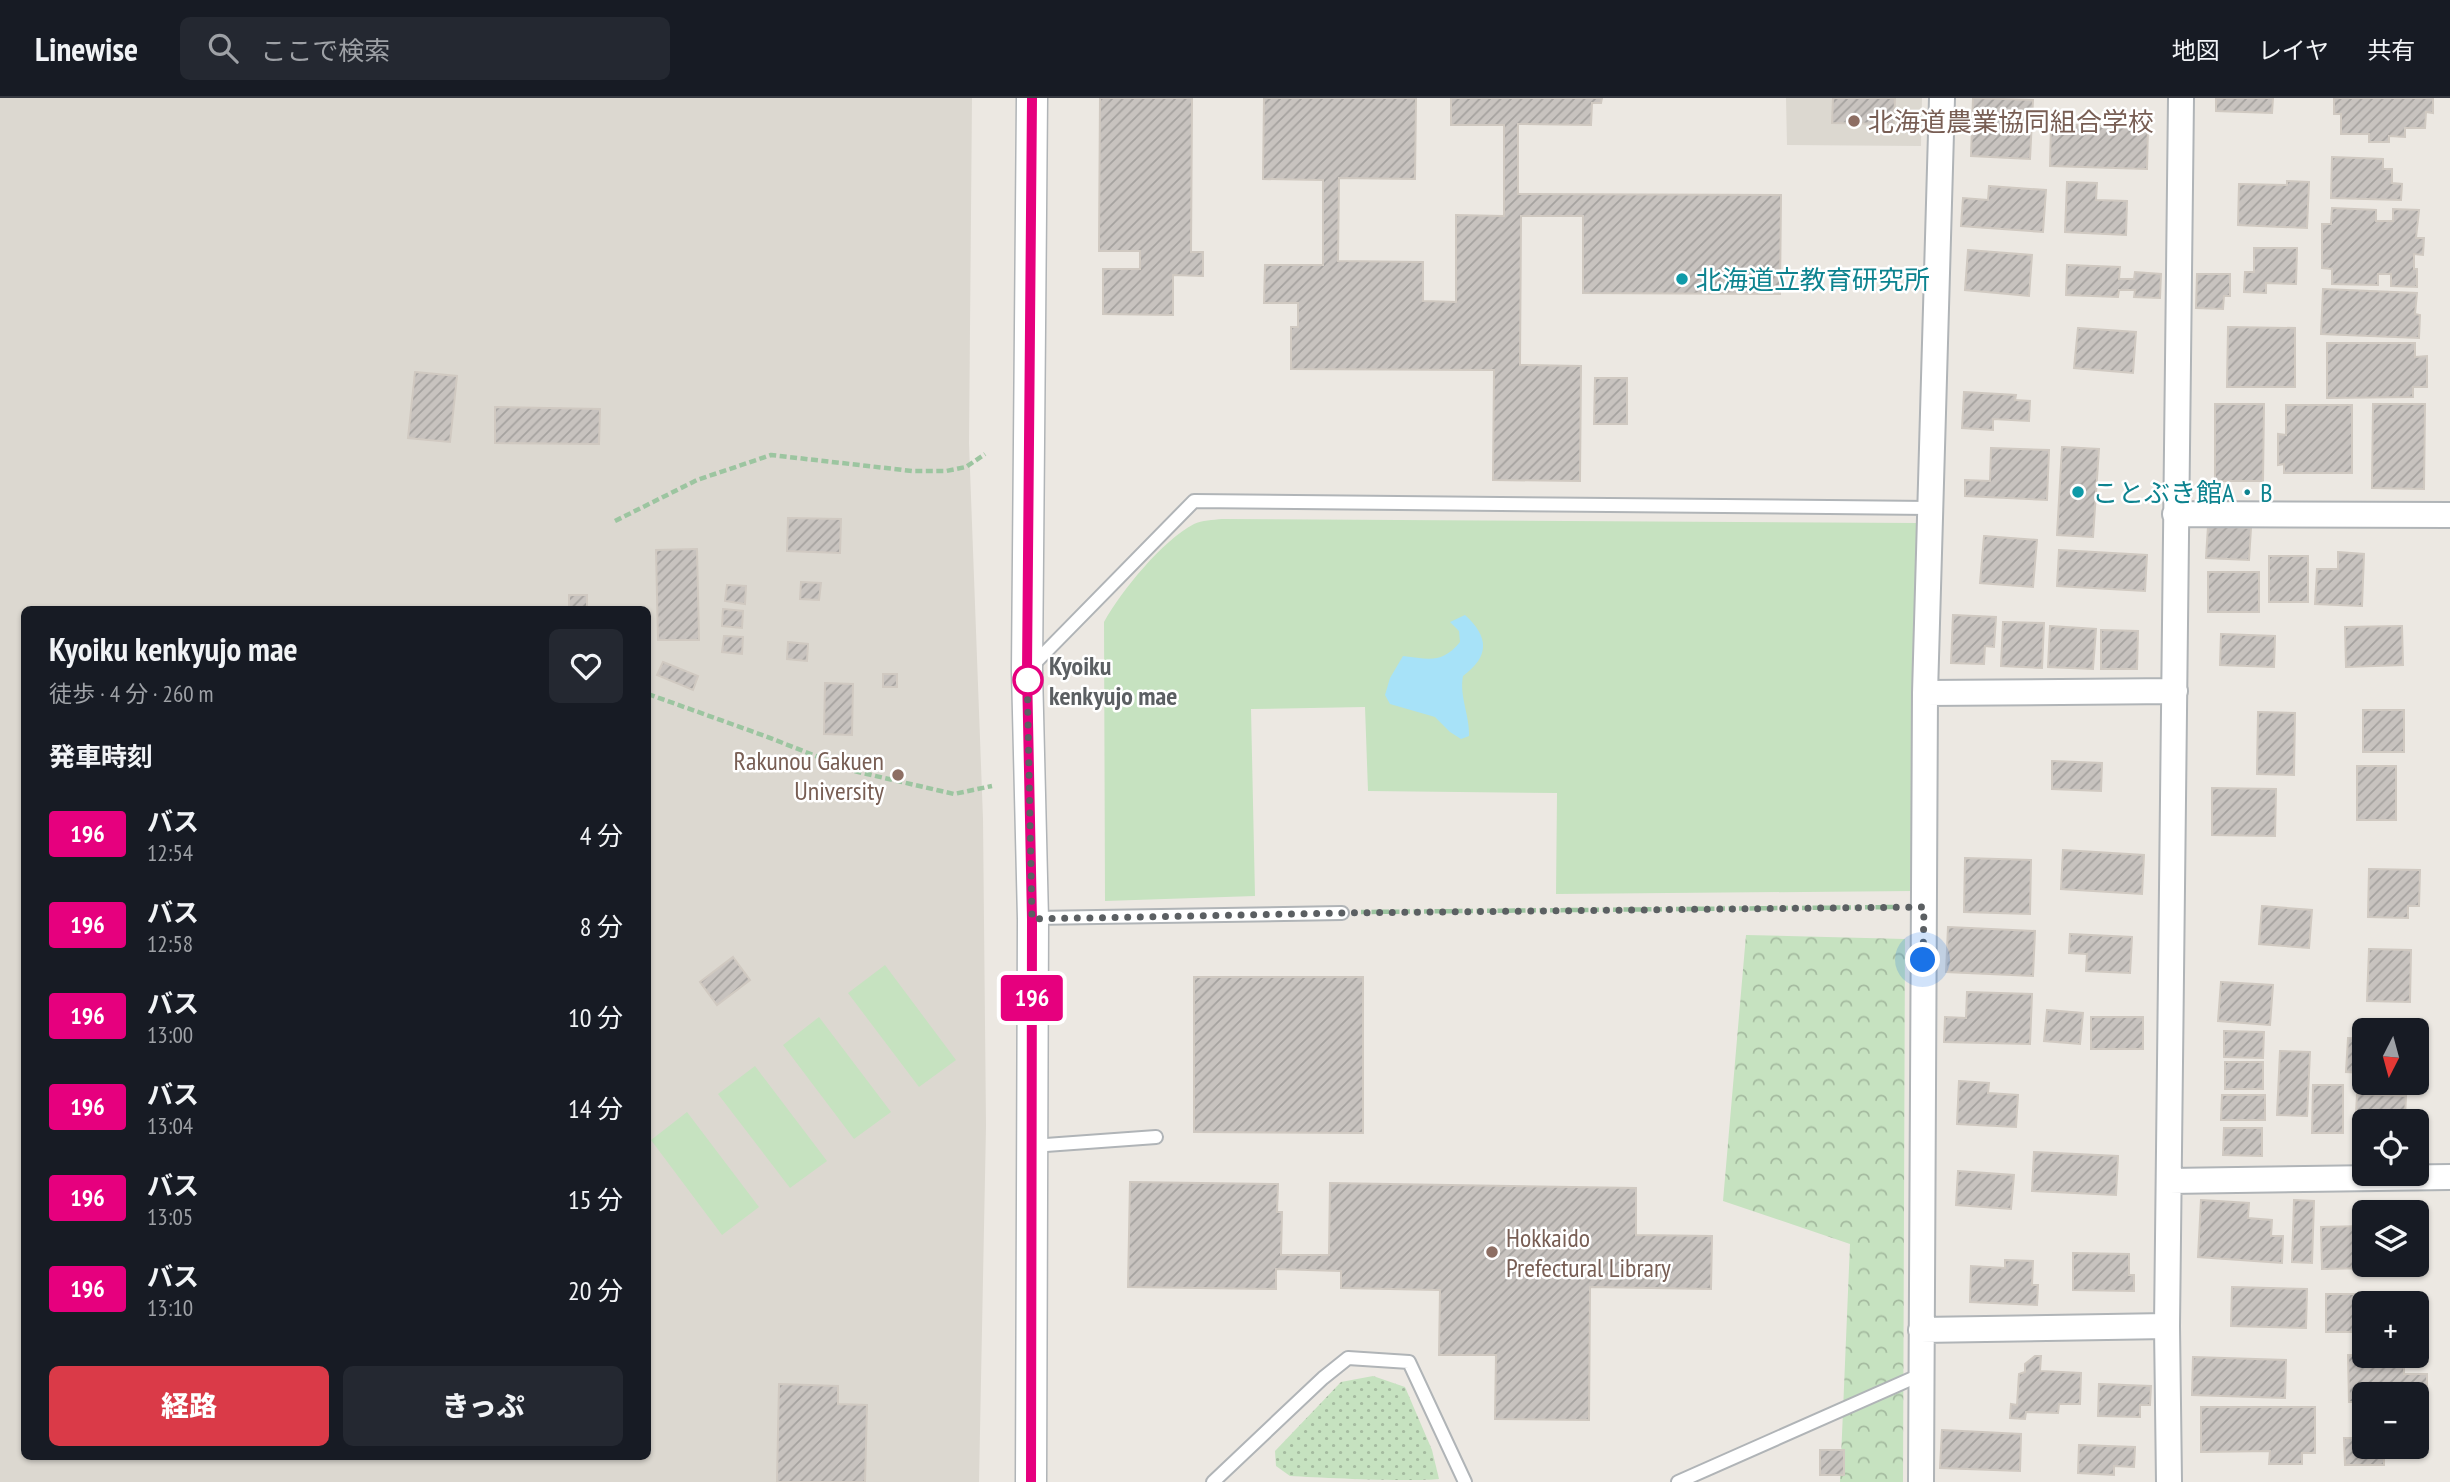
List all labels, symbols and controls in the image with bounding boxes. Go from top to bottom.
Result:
search box [180,17,670,80]
text: Linewise [35,27,138,70]
icon: search [204,29,242,67]
text: ここで検索 [260,34,390,67]
text: 地図 [2172,35,2220,66]
text: レイヤ [2258,35,2329,66]
text: 共有 [2367,35,2415,66]
place label: 北海道農業協同組合学校 [1868,105,2154,138]
marker: 北海道農業協同組合学校 [1846,113,1862,129]
place label: 北海道立教育研究所 [1696,263,1930,296]
marker: 北海道立教育研究所 [1674,271,1690,287]
place label: ことぶき館A・B [2092,476,2273,509]
marker: ことぶき館A・B [2070,484,2086,500]
text: Kyoiku kenkyujo mae [49,627,298,670]
button: heart [549,629,623,703]
place label: Kyoiku kenkyujo mae [1049,649,1177,712]
marker: Kyoiku kenkyujo mae [1013,665,1043,695]
text: 徒歩 · 4 分 · 260 m [49,679,213,708]
text: 発車時刻 [49,740,153,773]
place label: Rakunou Gakuen University [734,744,884,807]
marker: Rakunou Gakuen University [890,767,906,783]
text: バス [147,805,199,838]
text: 196 [70,818,105,849]
text: 4 分 [580,819,623,852]
text: 12:54 [147,838,193,867]
text: バス [147,896,199,929]
text: 196 [70,909,105,940]
text: 8 分 [580,910,623,943]
text: 12:58 [147,929,193,958]
your location [1905,942,1940,977]
line badge: 196 [992,975,1072,1021]
text: 196 [1015,982,1049,1013]
text: バス [147,987,199,1020]
text: 196 [70,1000,105,1031]
text: 10 分 [568,1001,623,1034]
north arrow [2352,1018,2429,1096]
map controls [2352,1018,2429,1459]
text: 13:00 [147,1020,193,1049]
text: バス [147,1078,199,1111]
text: 196 [70,1091,105,1122]
text: 14 分 [568,1092,623,1125]
button: locate [2352,1109,2429,1186]
text: 13:04 [147,1111,193,1140]
text: バス [147,1169,199,1202]
text: 196 [70,1182,105,1213]
text: 15 分 [568,1183,623,1216]
button: layers [2352,1200,2429,1277]
text: 13:05 [147,1202,193,1231]
place label: Hokkaido Prefectural Library [1506,1221,1671,1284]
marker: Hokkaido Prefectural Library [1484,1244,1500,1260]
text: バス [147,1260,199,1293]
text: 196 [70,1273,105,1304]
text: 20 分 [568,1274,623,1307]
button: + [2352,1291,2429,1368]
text: 13:10 [147,1293,193,1322]
button: 経路 [49,1366,329,1446]
button: きっぷ [343,1366,623,1446]
button: − [2352,1382,2429,1459]

